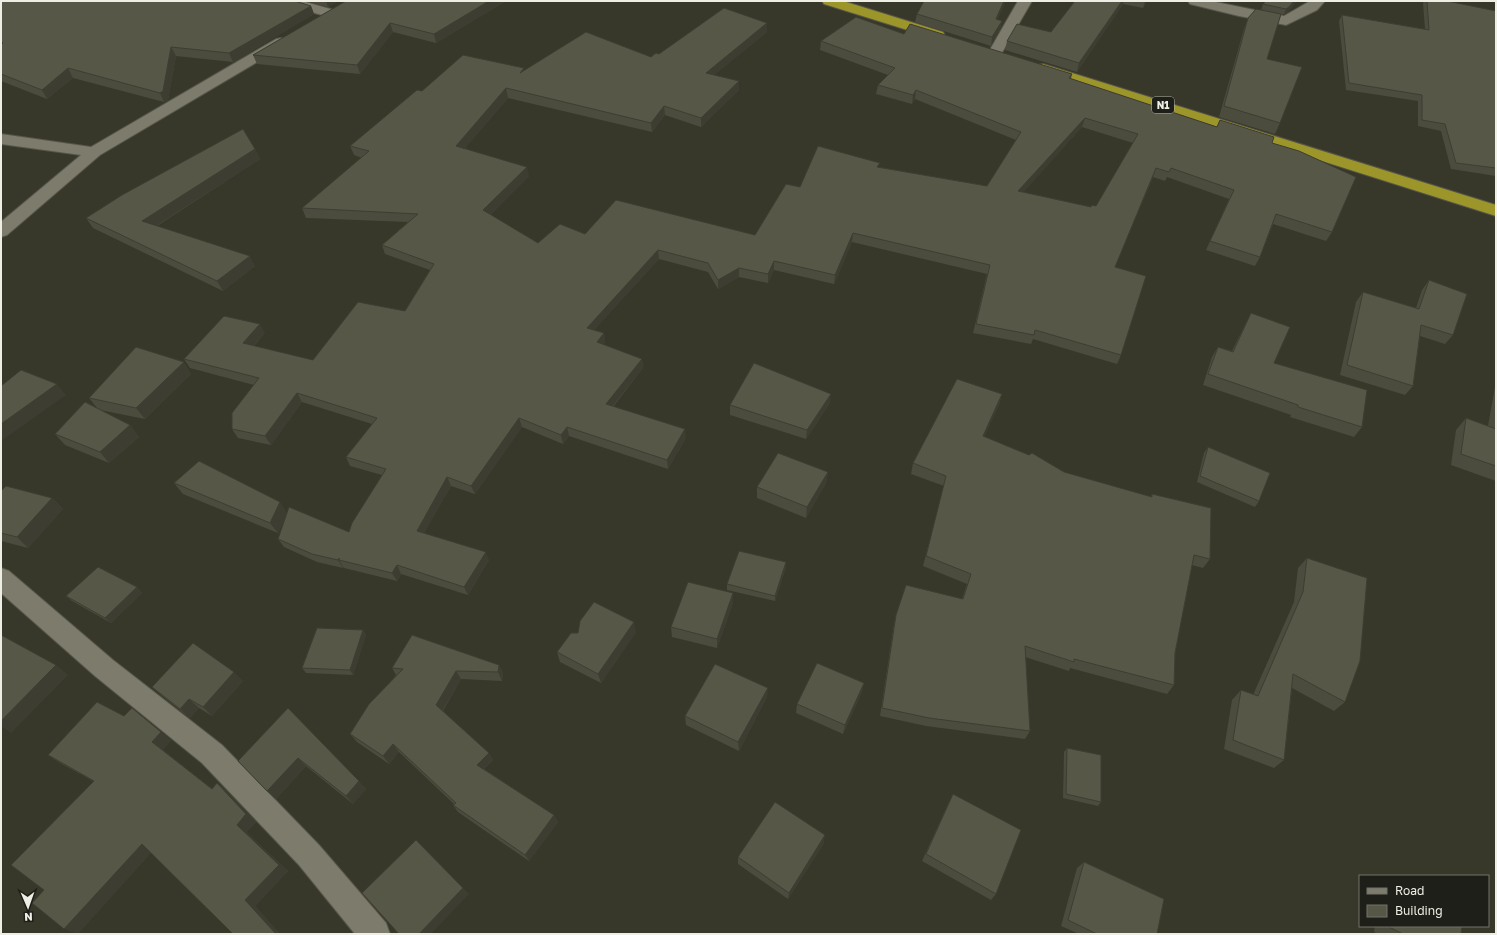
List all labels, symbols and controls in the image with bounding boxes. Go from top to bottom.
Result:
road number: N1 [1152,97,1174,113]
legend [1359,875,1489,927]
text: Road [1395,883,1424,898]
north arrow [8,887,48,927]
text: Building [1395,903,1443,918]
text: N [24,911,33,924]

